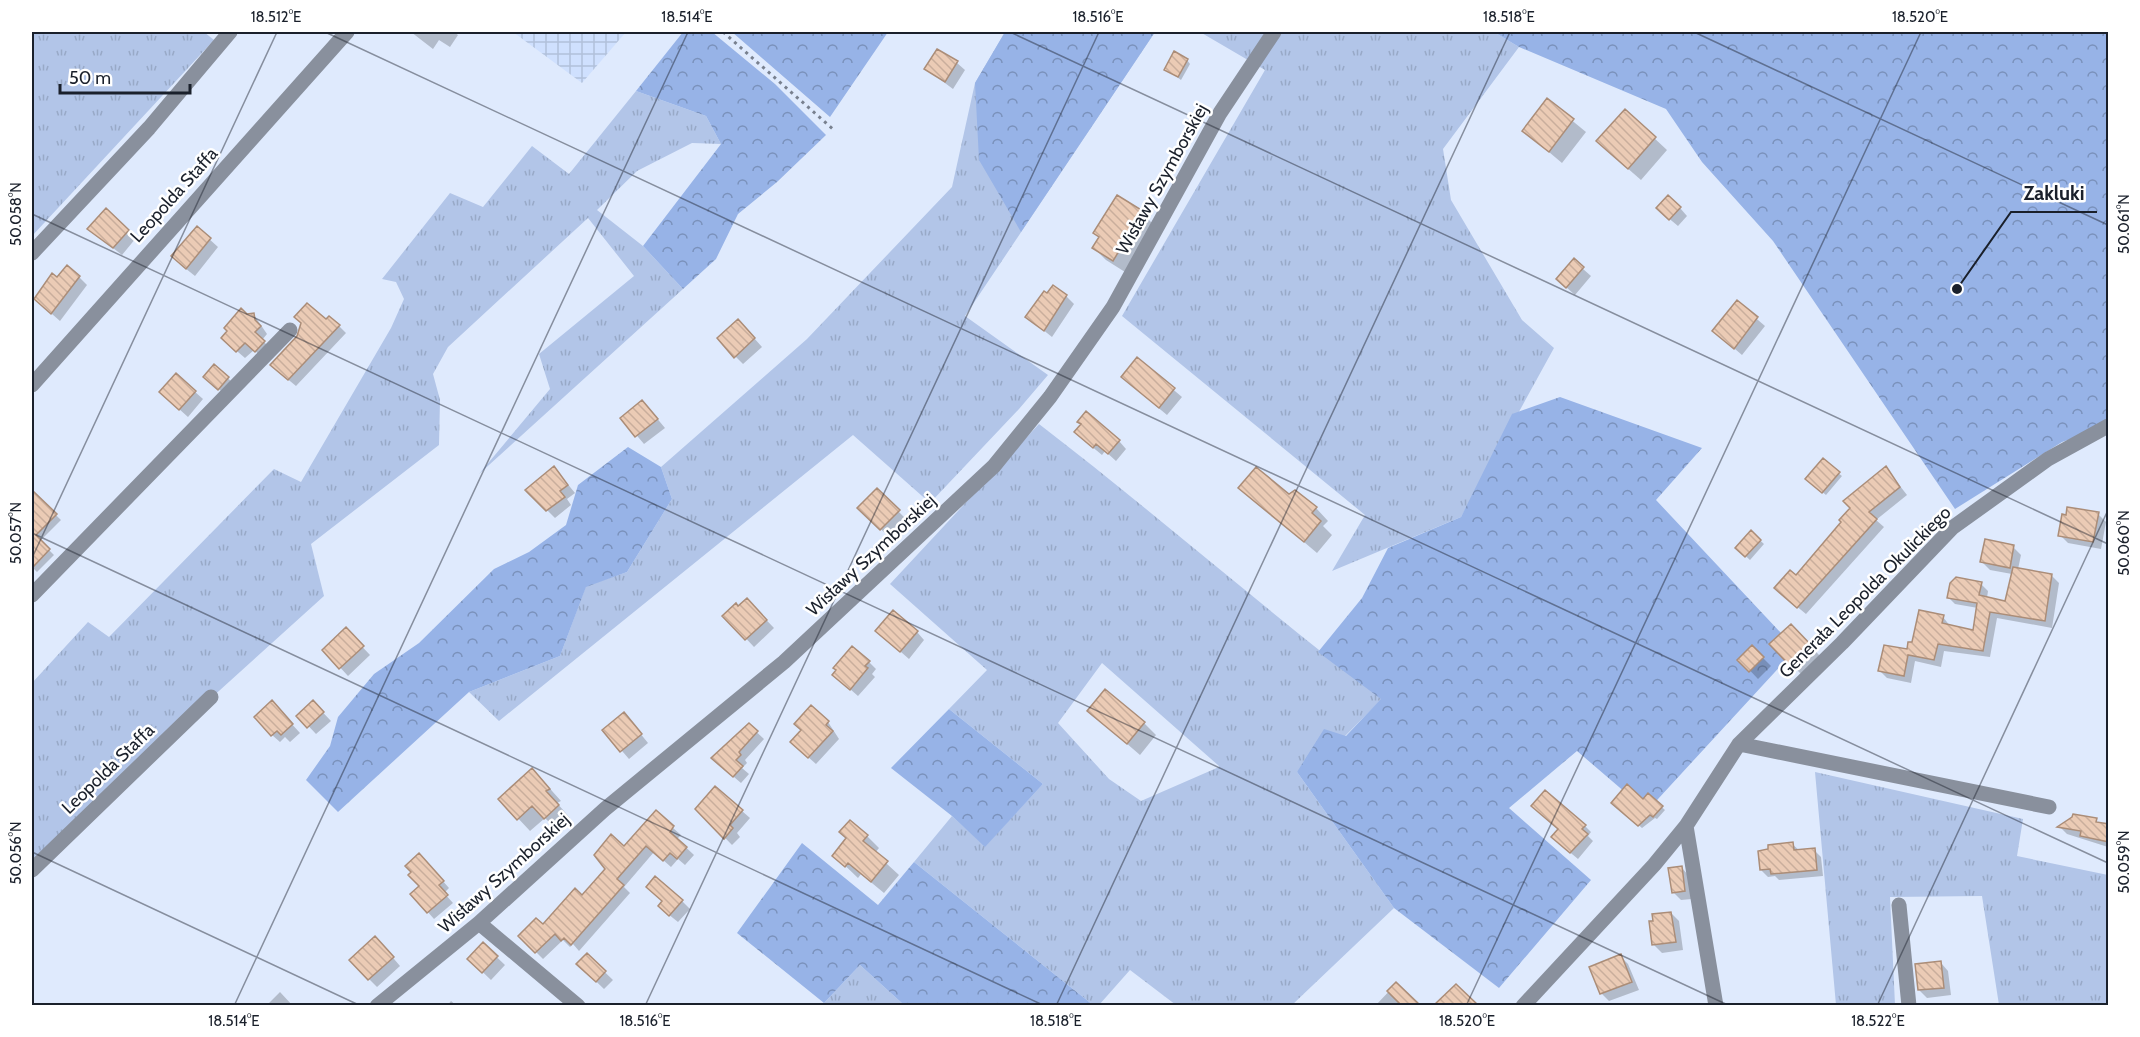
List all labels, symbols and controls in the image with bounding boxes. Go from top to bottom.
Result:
text: 18.512°E [251,8,301,26]
text: 18.514°E [661,8,713,26]
text: 18.516°E [1072,8,1124,26]
text: 18.518°E [1483,8,1535,26]
text: 18.520°E [1892,8,1948,26]
scale bar [60,57,190,95]
text: 50 m [69,67,111,89]
street label: Wisławy Szymborskiej [1111,100,1213,258]
street label: Leopolda Staffa [126,143,223,247]
callout: Zakluki [2011,174,2097,212]
text: Zakluki [2023,181,2085,205]
text: 50.058°N [7,182,25,246]
text: 50.061°N [2115,194,2133,254]
street label: Wisławy Szymborskiej [802,489,940,621]
street label: Generała Leopolda Okulickiego [1775,501,1956,682]
text: 50.057°N [7,502,25,564]
text: 50.060°N [2115,510,2133,576]
street label: Leopolda Staffa [57,719,159,819]
street label: Wisławy Szymborskiej [434,808,574,938]
text: 50.056°N [7,821,25,885]
text: 50.059°N [2115,830,2133,894]
text: 18.514°E [208,1012,260,1030]
text: 18.516°E [619,1012,671,1030]
text: 18.518°E [1030,1012,1082,1030]
text: 18.520°E [1439,1012,1495,1030]
text: 18.522°E [1851,1012,1905,1030]

